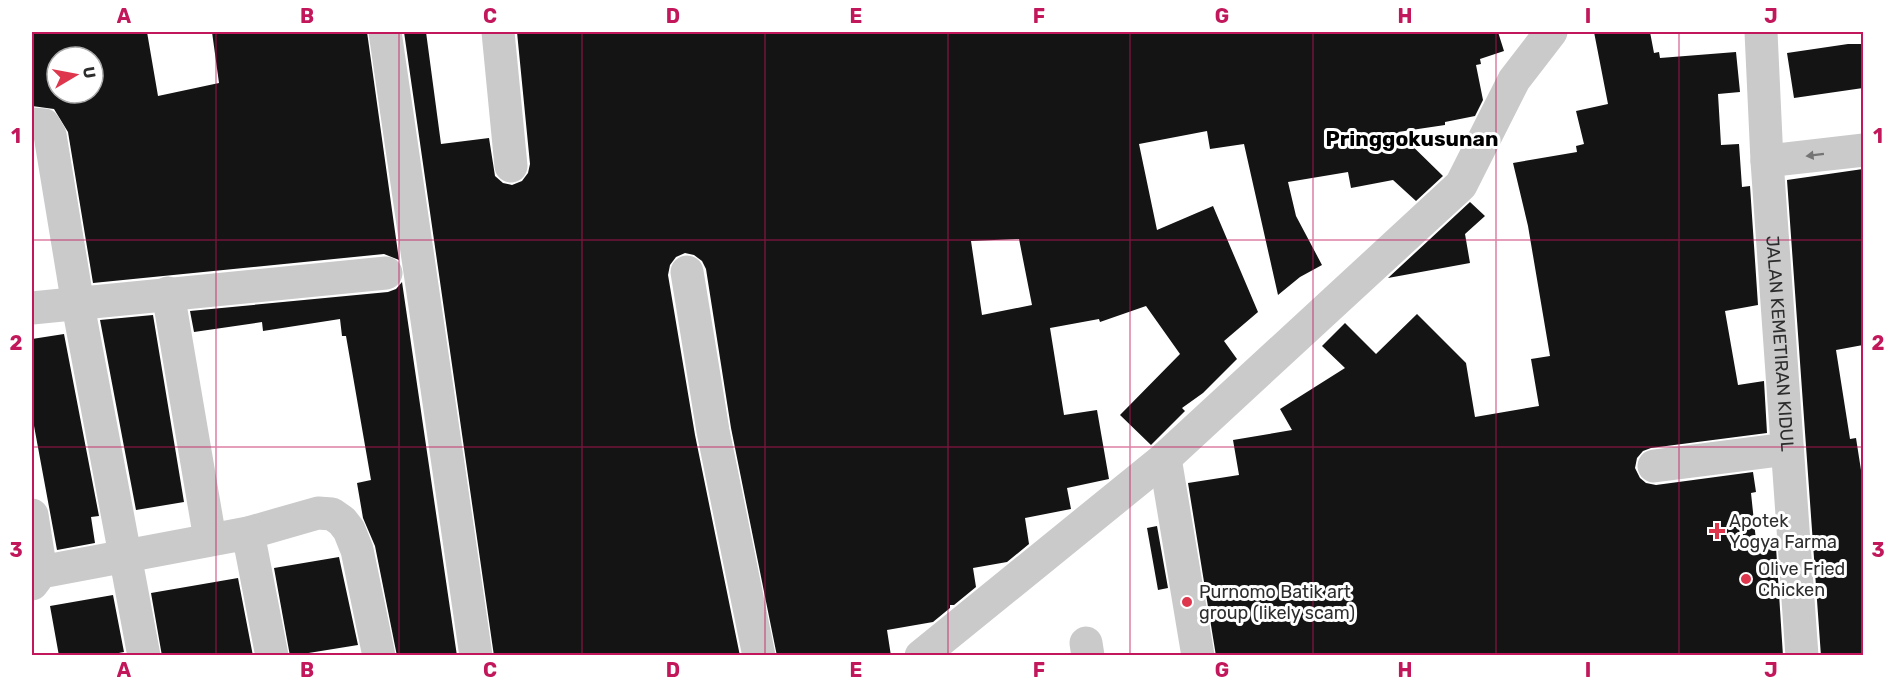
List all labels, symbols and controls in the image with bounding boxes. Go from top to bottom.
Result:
text: A [117,4,132,28]
text: B [300,4,314,28]
text: C [483,4,497,28]
text: D [666,4,680,28]
text: E [850,4,862,28]
text: F [1033,4,1045,28]
text: G [1215,4,1229,28]
text: H [1398,4,1412,28]
text: I [1585,4,1591,28]
text: J [1764,4,1778,28]
north arrow [45,45,105,105]
text: U [79,65,100,80]
text: 1 [11,124,21,148]
text: 1 [1873,124,1883,148]
district label: Pringgokusunan [1326,126,1498,151]
one-way arrow [1806,151,1825,160]
street label: JALAN KEMETIRAN KIDUL [1761,235,1799,452]
text: 2 [10,331,23,355]
text: 2 [1872,331,1885,355]
place label: Apotek Yogya Farma [1729,510,1837,553]
marker: Apotek Yogya Farma [1710,524,1724,538]
text: 3 [9,538,23,562]
text: 3 [1871,538,1885,562]
place label: Olive Fried Chicken [1758,558,1845,601]
marker: Olive Fried Chicken [1739,572,1753,586]
place label: Purnomo Batik art group (likely scam) [1199,581,1355,624]
marker: Purnomo Batik art group (likely scam) [1180,595,1194,609]
text: A [117,658,132,682]
text: B [300,658,314,682]
text: C [483,658,497,682]
text: D [666,658,680,682]
text: E [850,658,862,682]
text: F [1033,658,1045,682]
text: G [1215,658,1229,682]
text: H [1398,658,1412,682]
text: I [1585,658,1591,682]
text: J [1764,658,1778,682]

